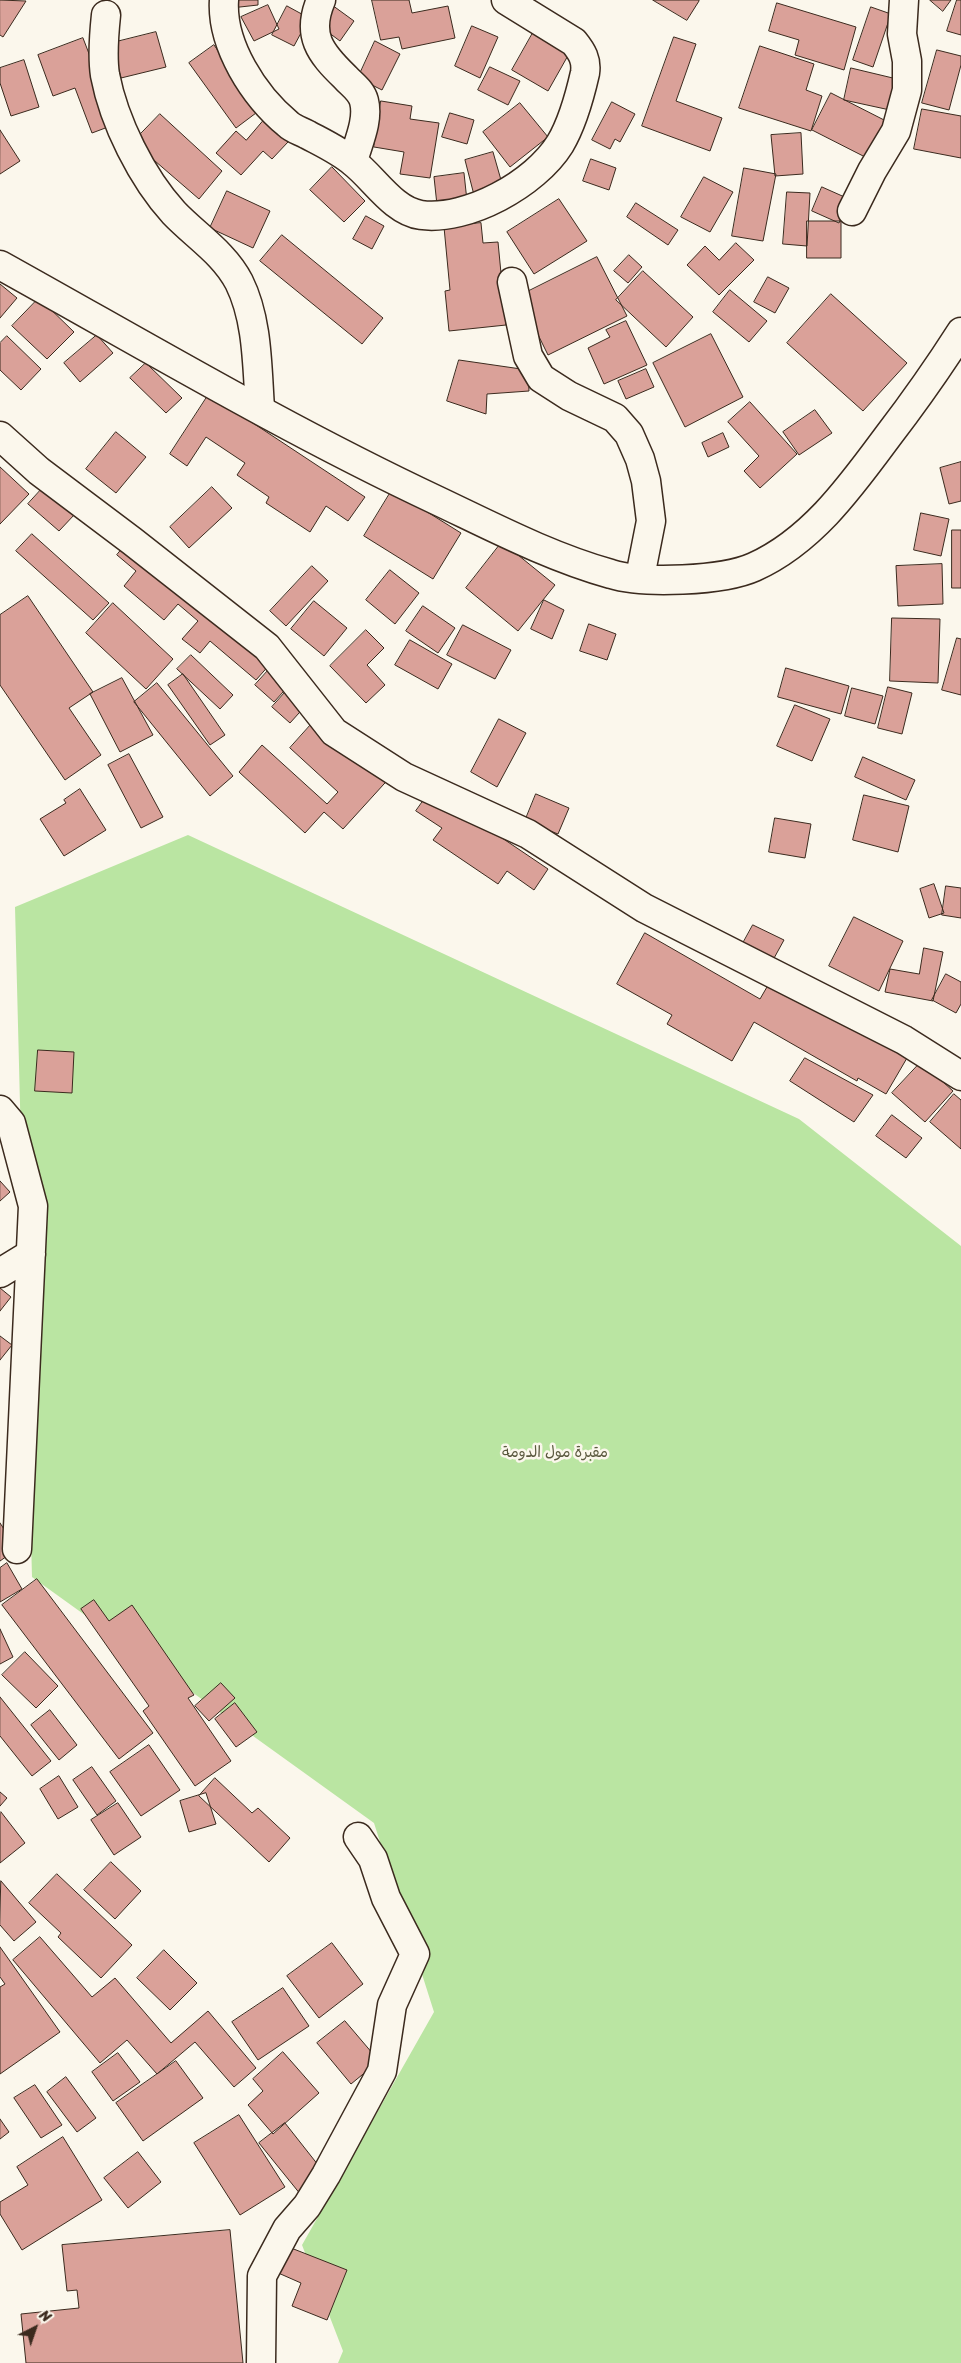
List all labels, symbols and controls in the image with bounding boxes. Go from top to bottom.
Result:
park label: مقبرة مول الدومة [502,1444,608,1462]
north arrow [10,2303,60,2353]
text: N [33,2304,57,2329]

